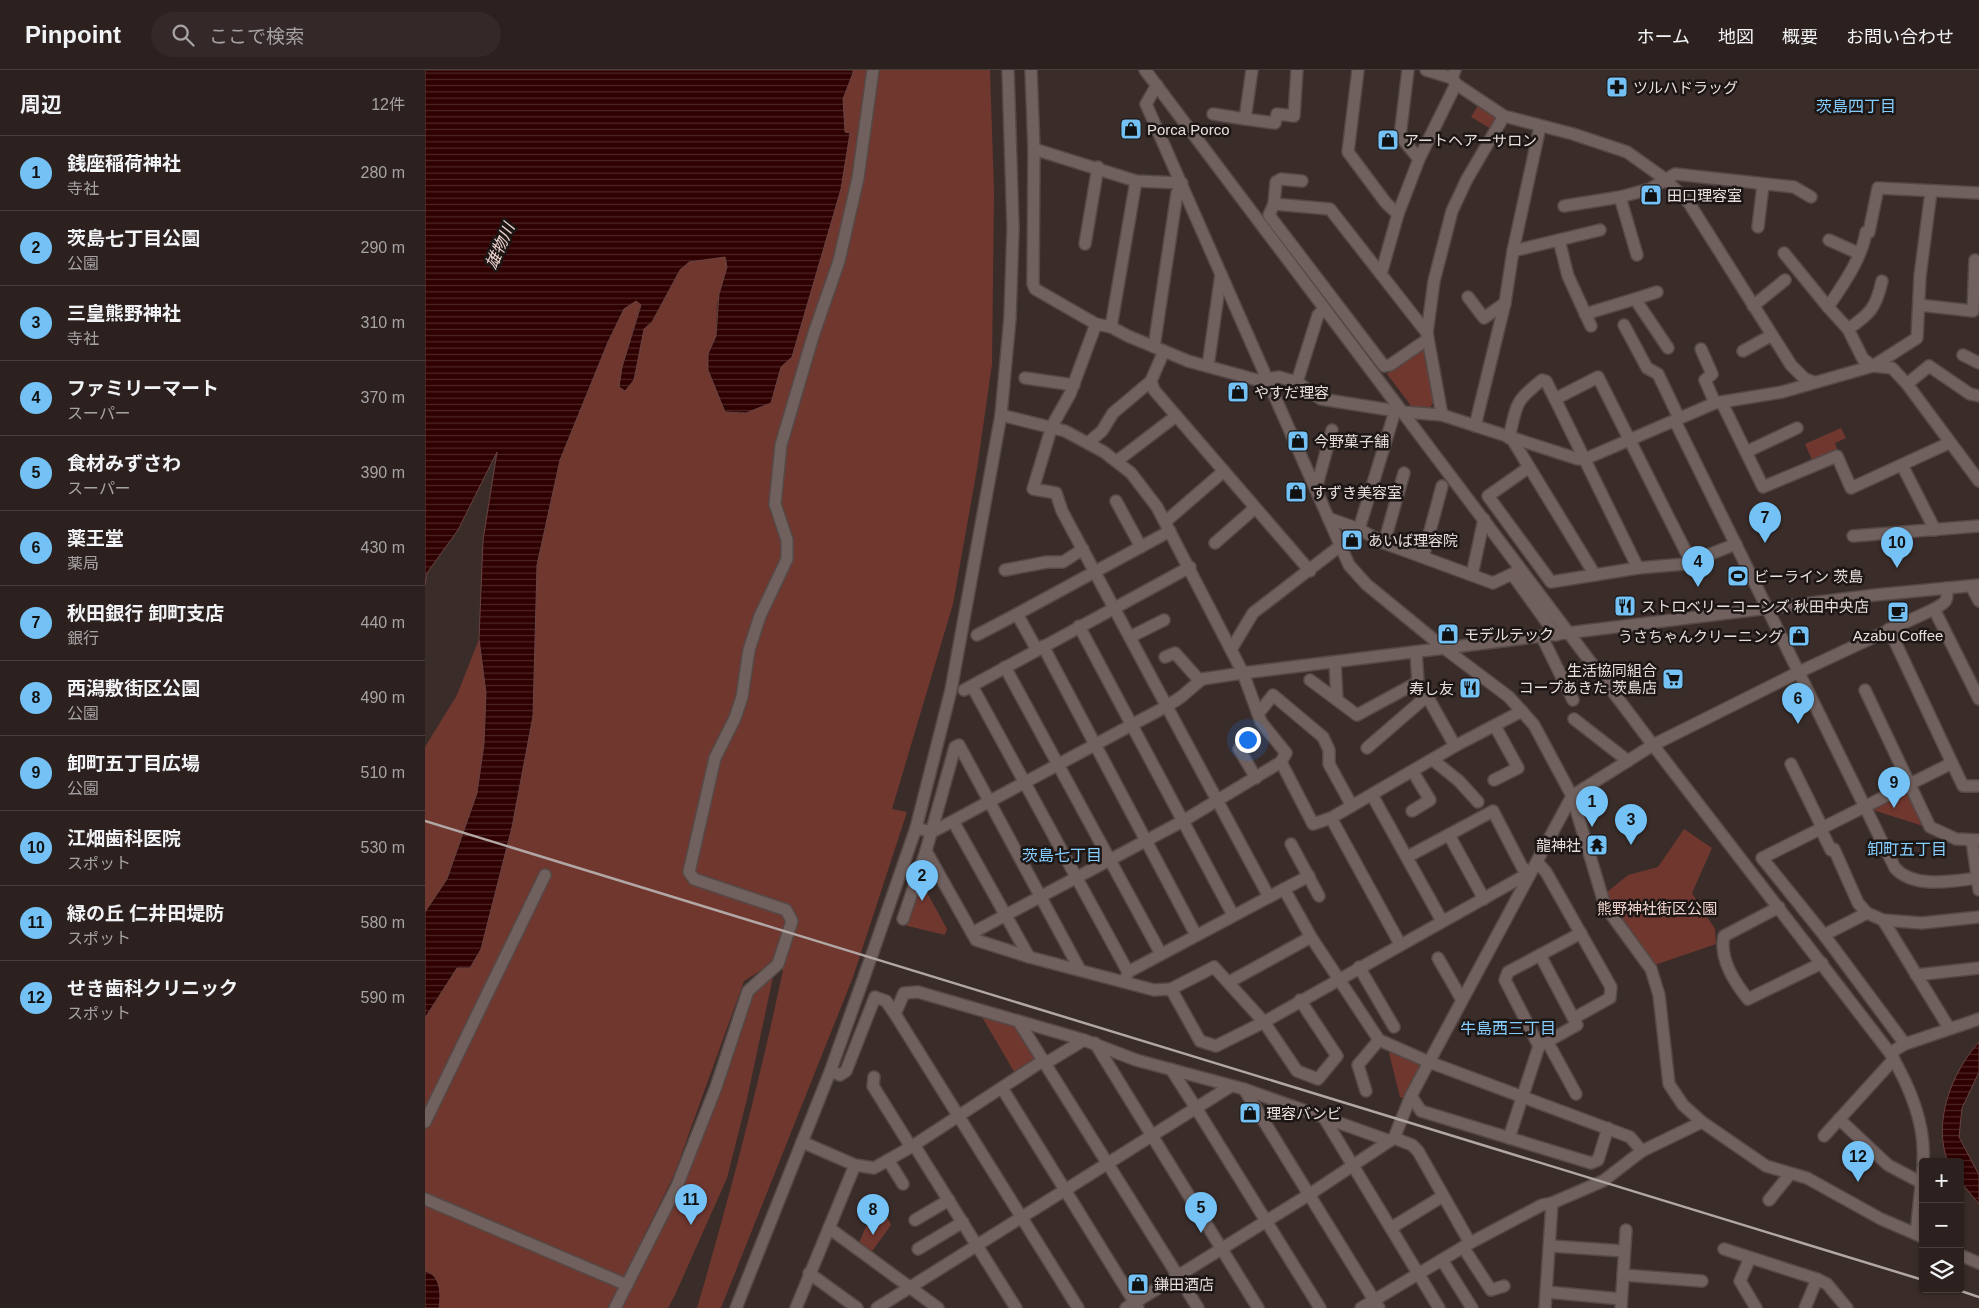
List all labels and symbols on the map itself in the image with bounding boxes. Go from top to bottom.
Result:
pharmacy icon: ツルハドラッグ [1605,75,1629,99]
place label: ツルハドラッグ [1633,79,1738,96]
district label: 茨島四丁目 [1816,98,1896,115]
shop icon: Porca Porco [1119,117,1143,141]
place label: Porca Porco [1147,121,1230,138]
shop icon: アートヘアーサロン [1376,128,1400,152]
place label: アートヘアーサロン [1404,132,1537,149]
shop icon: 田口理容室 [1639,183,1663,207]
place label: 田口理容室 [1667,187,1742,204]
water label: 雄物川 [482,219,518,271]
shop icon: やすだ理容 [1226,380,1250,404]
place label: やすだ理容 [1254,384,1329,401]
shop icon: 今野菓子舗 [1286,429,1310,453]
place label: 今野菓子舗 [1314,433,1389,450]
shop icon: すずき美容室 [1284,480,1308,504]
place label: すずき美容室 [1312,484,1402,501]
pin: 7 [1749,502,1781,543]
pin: 10 [1881,527,1913,568]
shop icon: あいば理容院 [1340,528,1364,552]
place label: あいば理容院 [1368,532,1458,549]
pin: 4 [1682,546,1714,587]
sports icon: ビーライン 茨島 [1726,564,1750,588]
place label: ビーライン 茨島 [1754,568,1863,585]
restaurant icon: ストロベリーコーンズ 秋田中央店 [1613,594,1637,618]
place label: ストロベリーコーンズ 秋田中央店 [1641,598,1869,615]
cafe icon: Azabu Coffee [1886,600,1910,624]
shop icon: モデルテック [1436,622,1460,646]
shop icon: うさちゃんクリーニング [1787,624,1811,648]
place label: モデルテック [1464,626,1554,643]
place label: Azabu Coffee [1853,627,1943,644]
place label: うさちゃんクリーニング [1618,628,1783,645]
place label: 生活協同組合 コープあきた 茨島店 [1519,662,1657,696]
supermarket icon: 生活協同組合 コープあきた 茨島店 [1661,667,1685,691]
restaurant icon: 寿し友 [1458,676,1482,700]
place label: 寿し友 [1409,680,1454,697]
pin: 6 [1782,683,1814,724]
your location [1235,727,1261,753]
pin: 9 [1878,767,1910,808]
pin: 1 [1576,786,1608,827]
pin: 3 [1615,804,1647,845]
temple icon: 龍神社 [1585,833,1609,857]
place label: 龍神社 [1536,837,1581,854]
district label: 卸町五丁目 [1867,840,1947,858]
district label: 茨島七丁目 [1022,847,1102,864]
pin: 2 [906,860,938,901]
park label: 熊野神社街区公園 [1597,900,1717,917]
district label: 牛島西三丁目 [1460,1020,1556,1037]
shop icon: 理容バンビ [1238,1101,1262,1125]
place label: 理容バンビ [1266,1105,1342,1122]
pin: 12 [1842,1141,1874,1182]
pin: 11 [675,1184,707,1225]
pin: 5 [1185,1192,1217,1233]
pin: 8 [857,1194,889,1235]
shop icon: 鎌田酒店 [1126,1272,1150,1296]
place label: 鎌田酒店 [1154,1276,1214,1293]

